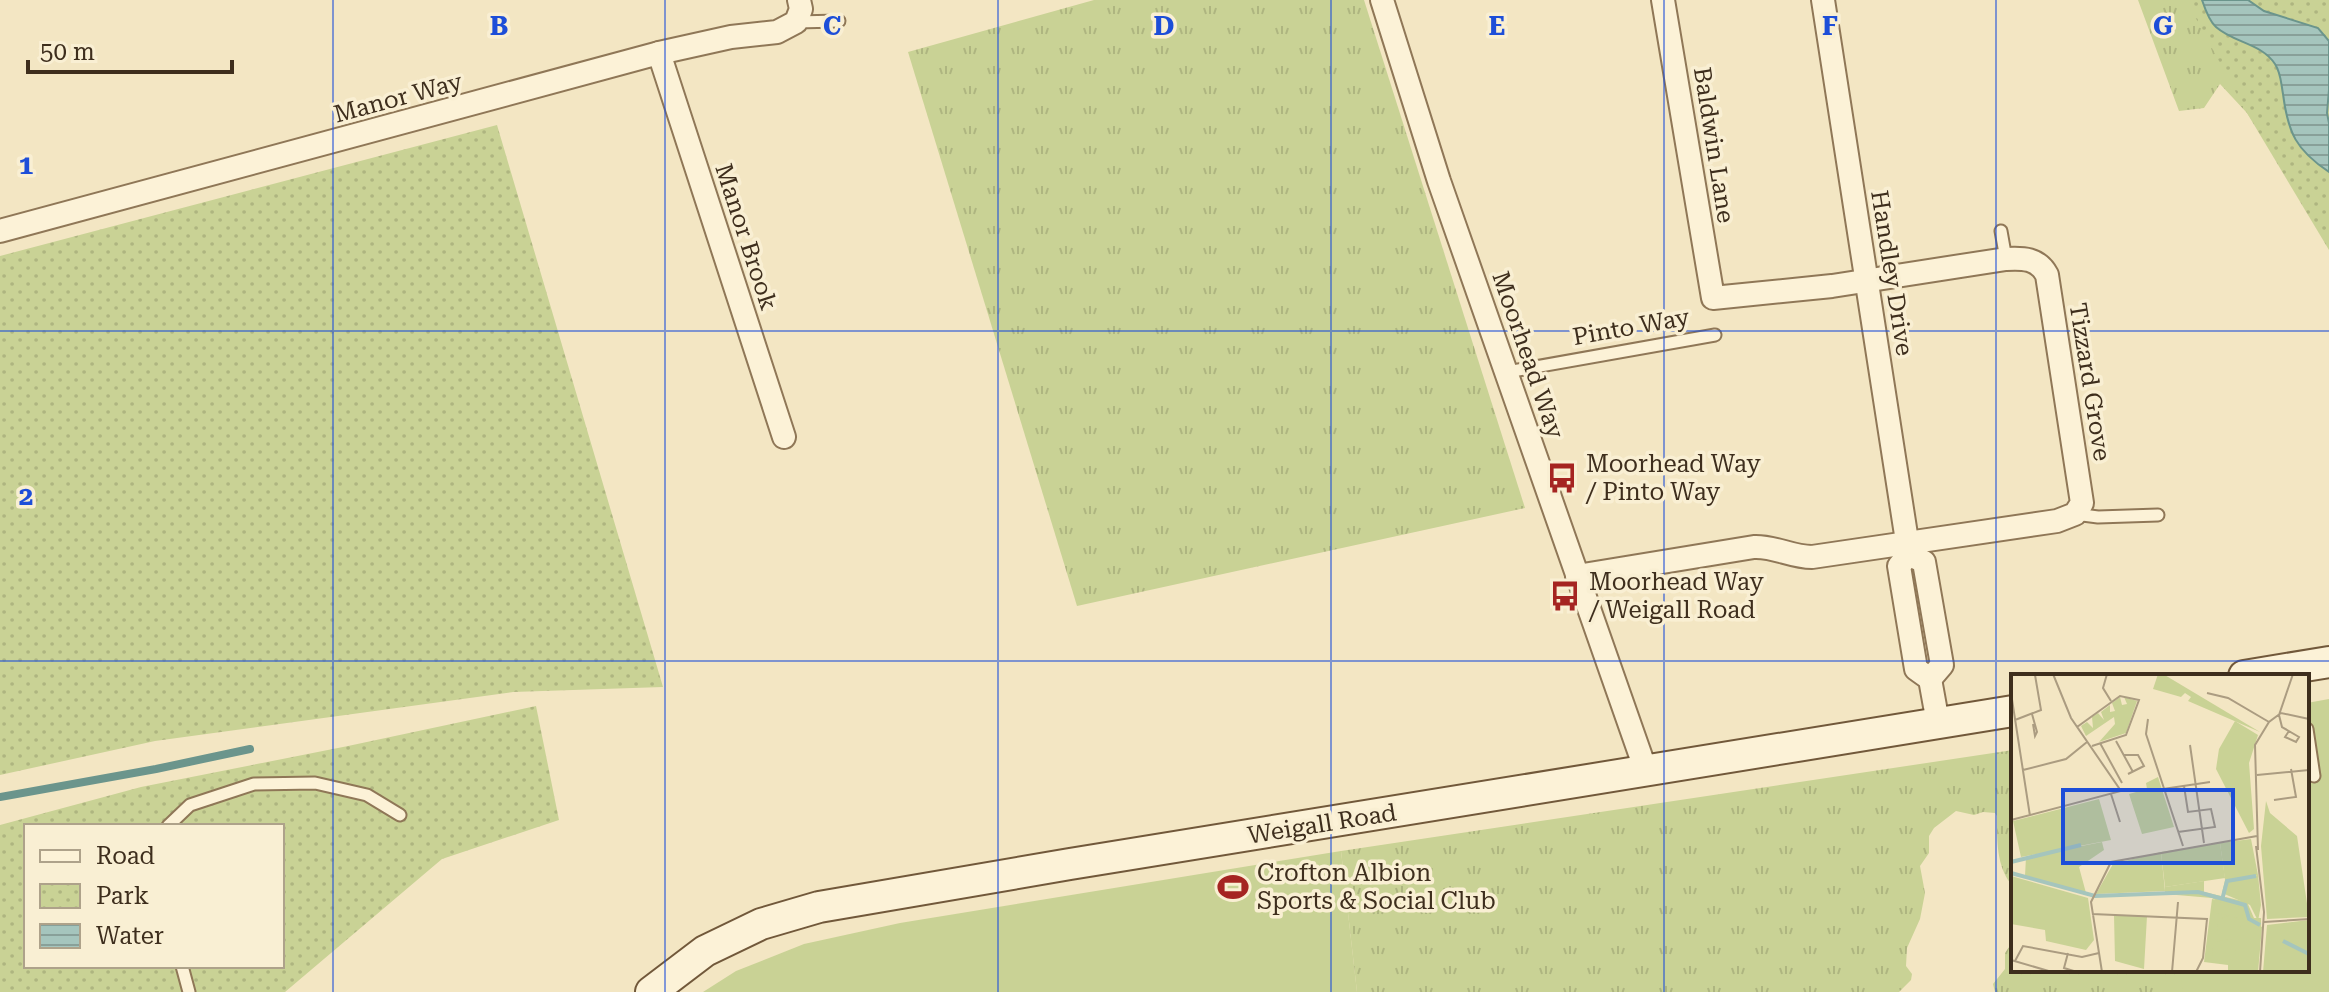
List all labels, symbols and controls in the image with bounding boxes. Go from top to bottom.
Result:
text: B [490,11,508,41]
text: C [823,11,841,41]
text: D [1154,11,1174,41]
text: E [1489,11,1505,41]
text: F [1822,11,1838,41]
text: G [2153,11,2173,41]
scale bar [28,24,232,74]
text: 50 m [40,38,95,66]
street label: Baldwin Lane [1688,65,1740,225]
street label: Manor Way [331,67,466,129]
text: 1 [19,150,33,180]
street label: Manor Brook [709,160,783,314]
street label: Handley Drive [1865,188,1919,358]
street label: Moorhead Way [1486,268,1570,443]
street label: Tizzard Grove [2064,301,2116,463]
street label: Pinto Way [1570,303,1692,351]
place label: Moorhead Way / Pinto Way [1585,450,1762,506]
bus stop icon: Moorhead Way / Pinto Way [1545,461,1579,495]
text: 2 [19,481,33,511]
place label: Moorhead Way / Weigall Road [1588,568,1765,624]
bus stop icon: Moorhead Way / Weigall Road [1548,579,1582,613]
inset map [2011,674,2309,972]
street label: Weigall Road [1246,798,1398,850]
legend [24,824,284,968]
text: Road [96,842,155,870]
place label: Crofton Albion Sports & Social Club [1257,859,1496,915]
sports icon: Crofton Albion Sports & Social Club [1216,870,1250,904]
text: Park [96,882,149,910]
text: Water [96,922,164,950]

